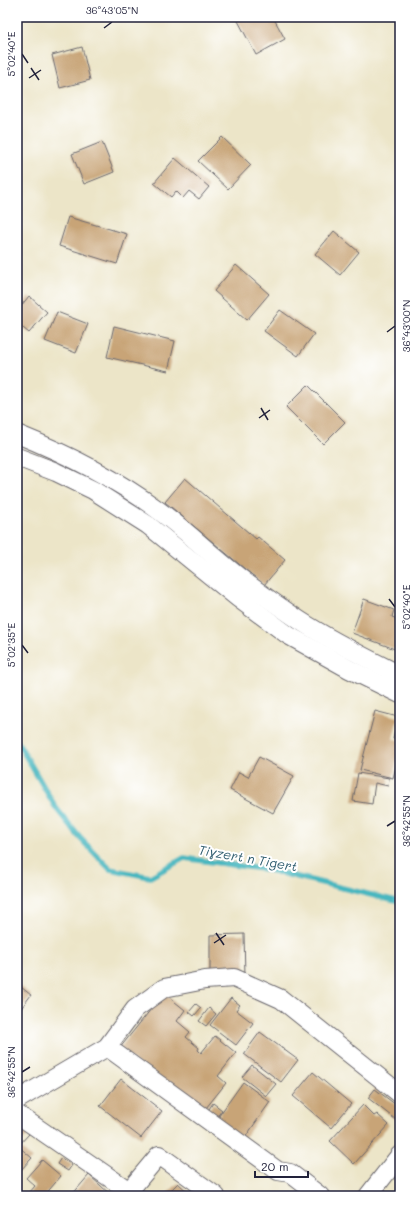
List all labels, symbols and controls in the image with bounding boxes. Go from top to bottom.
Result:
text: 36°43'05"N [86,3,138,17]
text: 5°02'40"E [4,31,18,76]
text: 36°43'00"N [399,300,413,352]
text: 5°02'40"E [399,584,413,629]
text: 5°02'35"E [4,622,18,667]
text: 36°42'55"N [399,795,413,847]
water label: Tiɣzert n Tigert [197,840,299,875]
text: 36°42'55"N [4,1046,18,1098]
scale bar [255,1153,308,1179]
text: 20 m [261,1158,289,1174]

